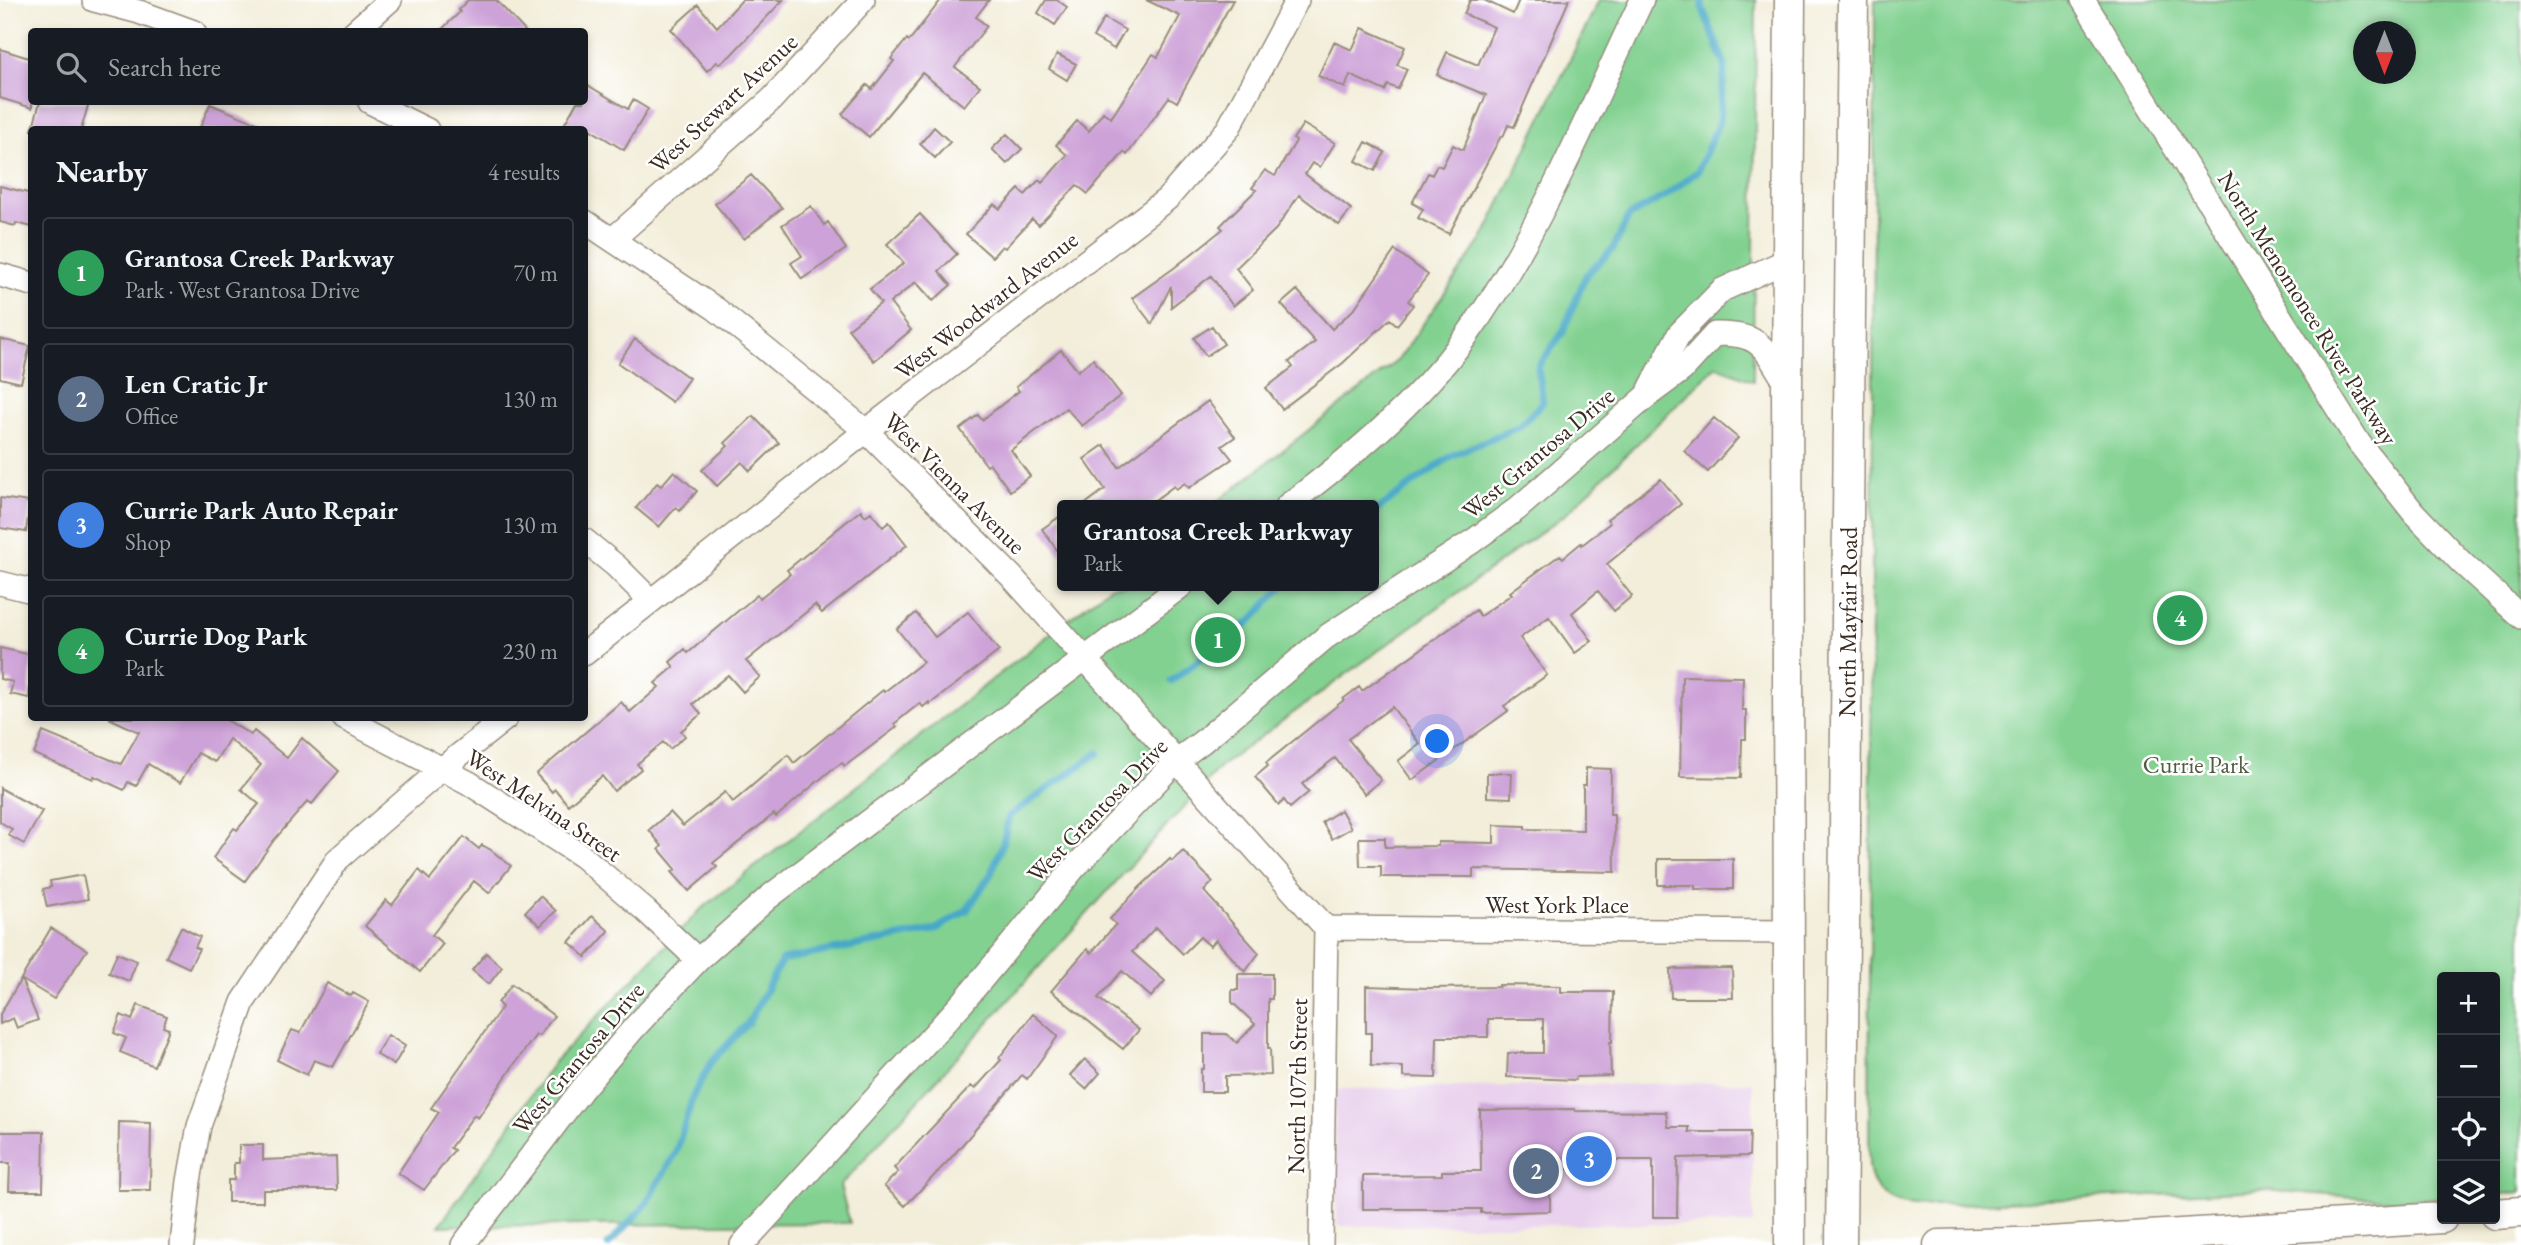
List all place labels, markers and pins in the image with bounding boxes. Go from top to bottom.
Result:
pin: 4 [2157,592,2203,644]
pin: 1 [1195,614,1241,666]
pin: 3 [1566,1133,1612,1185]
pin: 2 [1513,1145,1559,1197]

